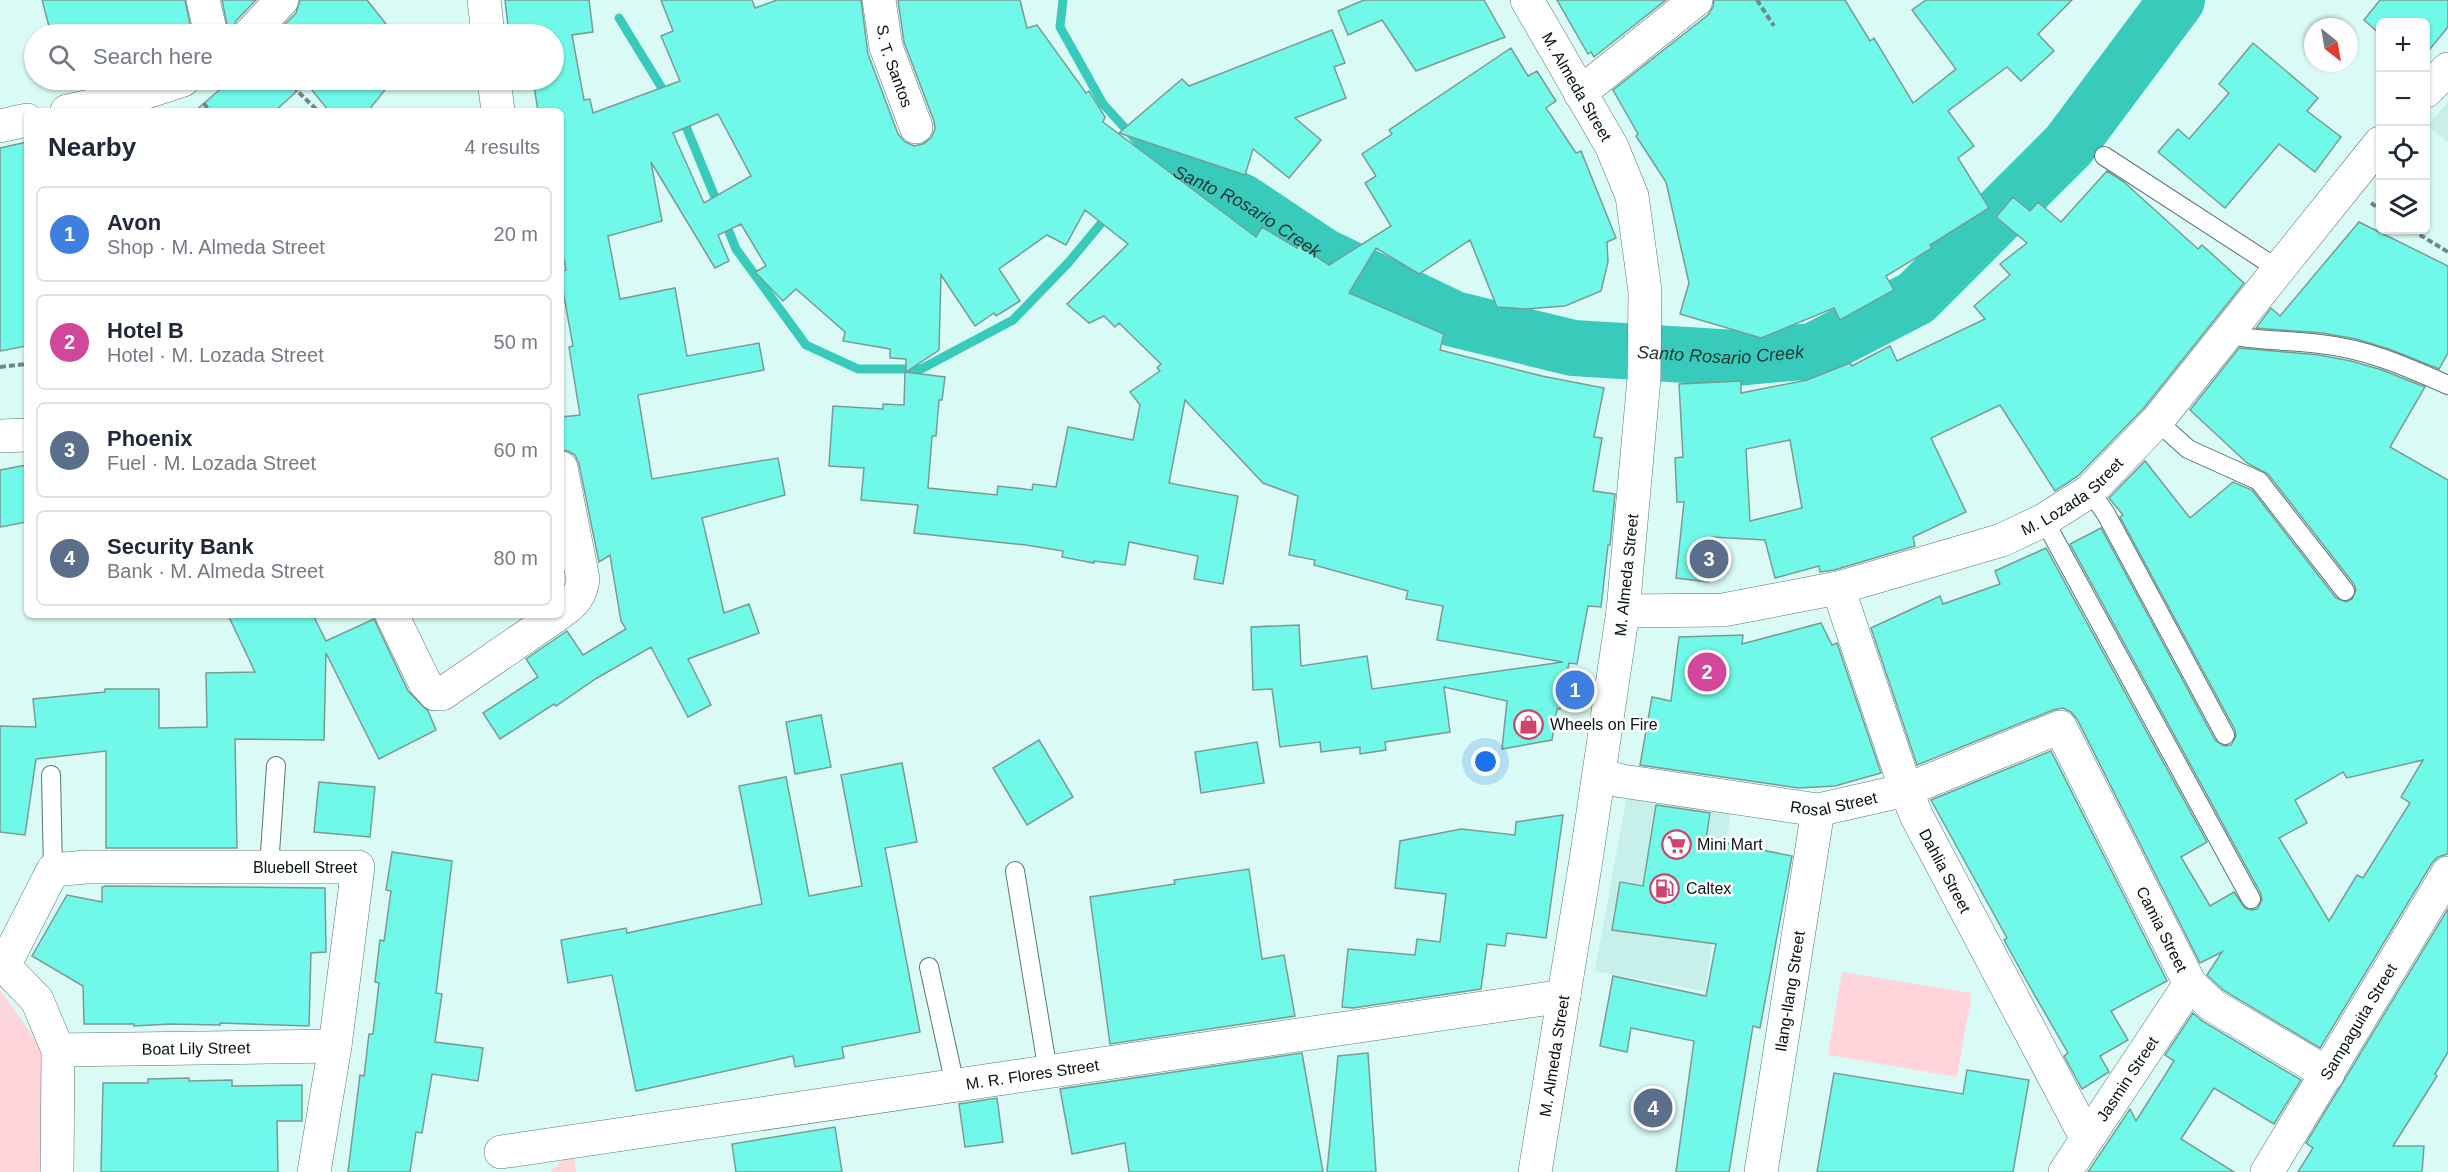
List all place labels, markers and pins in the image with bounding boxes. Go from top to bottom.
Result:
pin: 3 [1690,536,1728,582]
pin: 2 [1688,650,1726,694]
pin: 1 [1556,668,1594,712]
shop icon: Wheels on Fire [1513,708,1545,740]
place label: Wheels on Fire [1550,716,1658,733]
supermarket icon: Mini Mart [1660,828,1692,860]
place label: Mini Mart [1697,836,1763,853]
fuel station icon: Caltex [1649,872,1681,904]
place label: Caltex [1686,880,1731,897]
pin: 4 [1634,1086,1672,1130]

